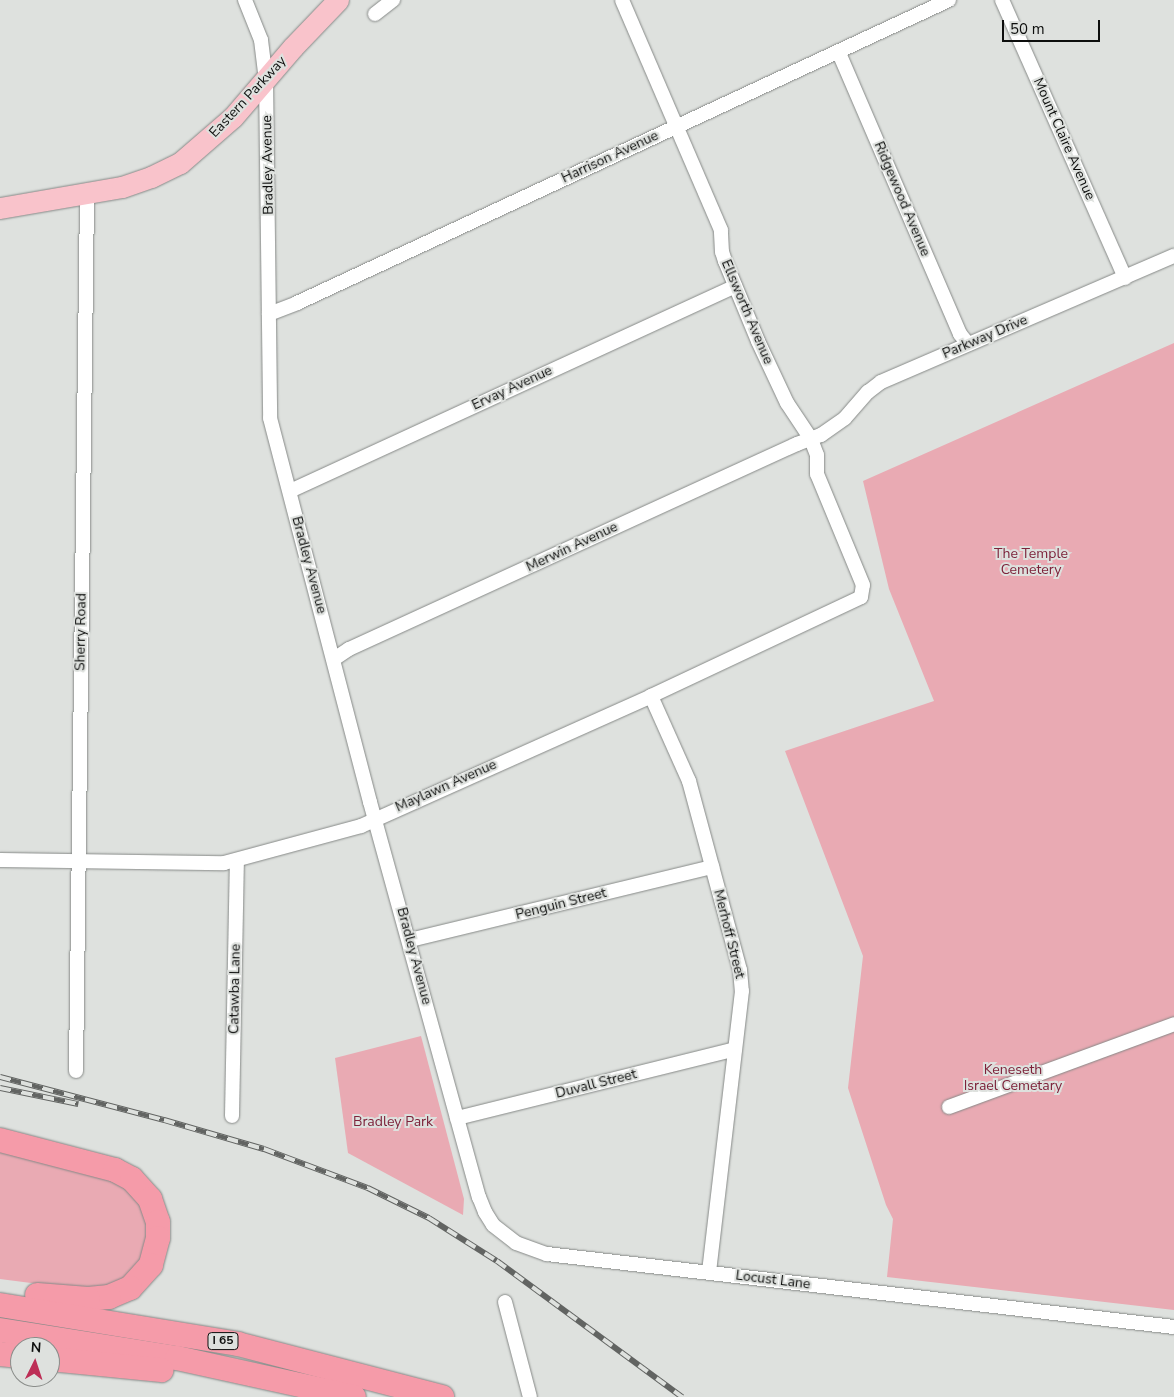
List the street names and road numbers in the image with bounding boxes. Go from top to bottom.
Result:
street label: Eastern Parkway [206,53,290,141]
street label: Mount Claire Avenue [1030,75,1098,203]
street label: Bradley Avenue [259,115,277,215]
street label: Harrison Avenue [559,127,661,187]
street label: Ridgewood Avenue [870,139,934,259]
street label: Ellsworth Avenue [717,257,777,367]
street label: Parkway Drive [940,312,1030,362]
street label: Ervay Avenue [469,362,555,414]
street label: Bradley Avenue [288,515,330,615]
street label: Merwin Avenue [524,518,620,576]
street label: Sherry Road [72,593,90,671]
street label: Maylawn Avenue [393,756,499,816]
street label: Penguin Street [514,885,608,923]
street label: Merhoff Street [710,888,748,980]
street label: Bradley Avenue [393,906,435,1006]
street label: Catawba Lane [226,944,244,1034]
street label: Duvall Street [554,1066,638,1102]
street label: Locust Lane [735,1267,811,1293]
road number: I 65 [207,1332,239,1350]

